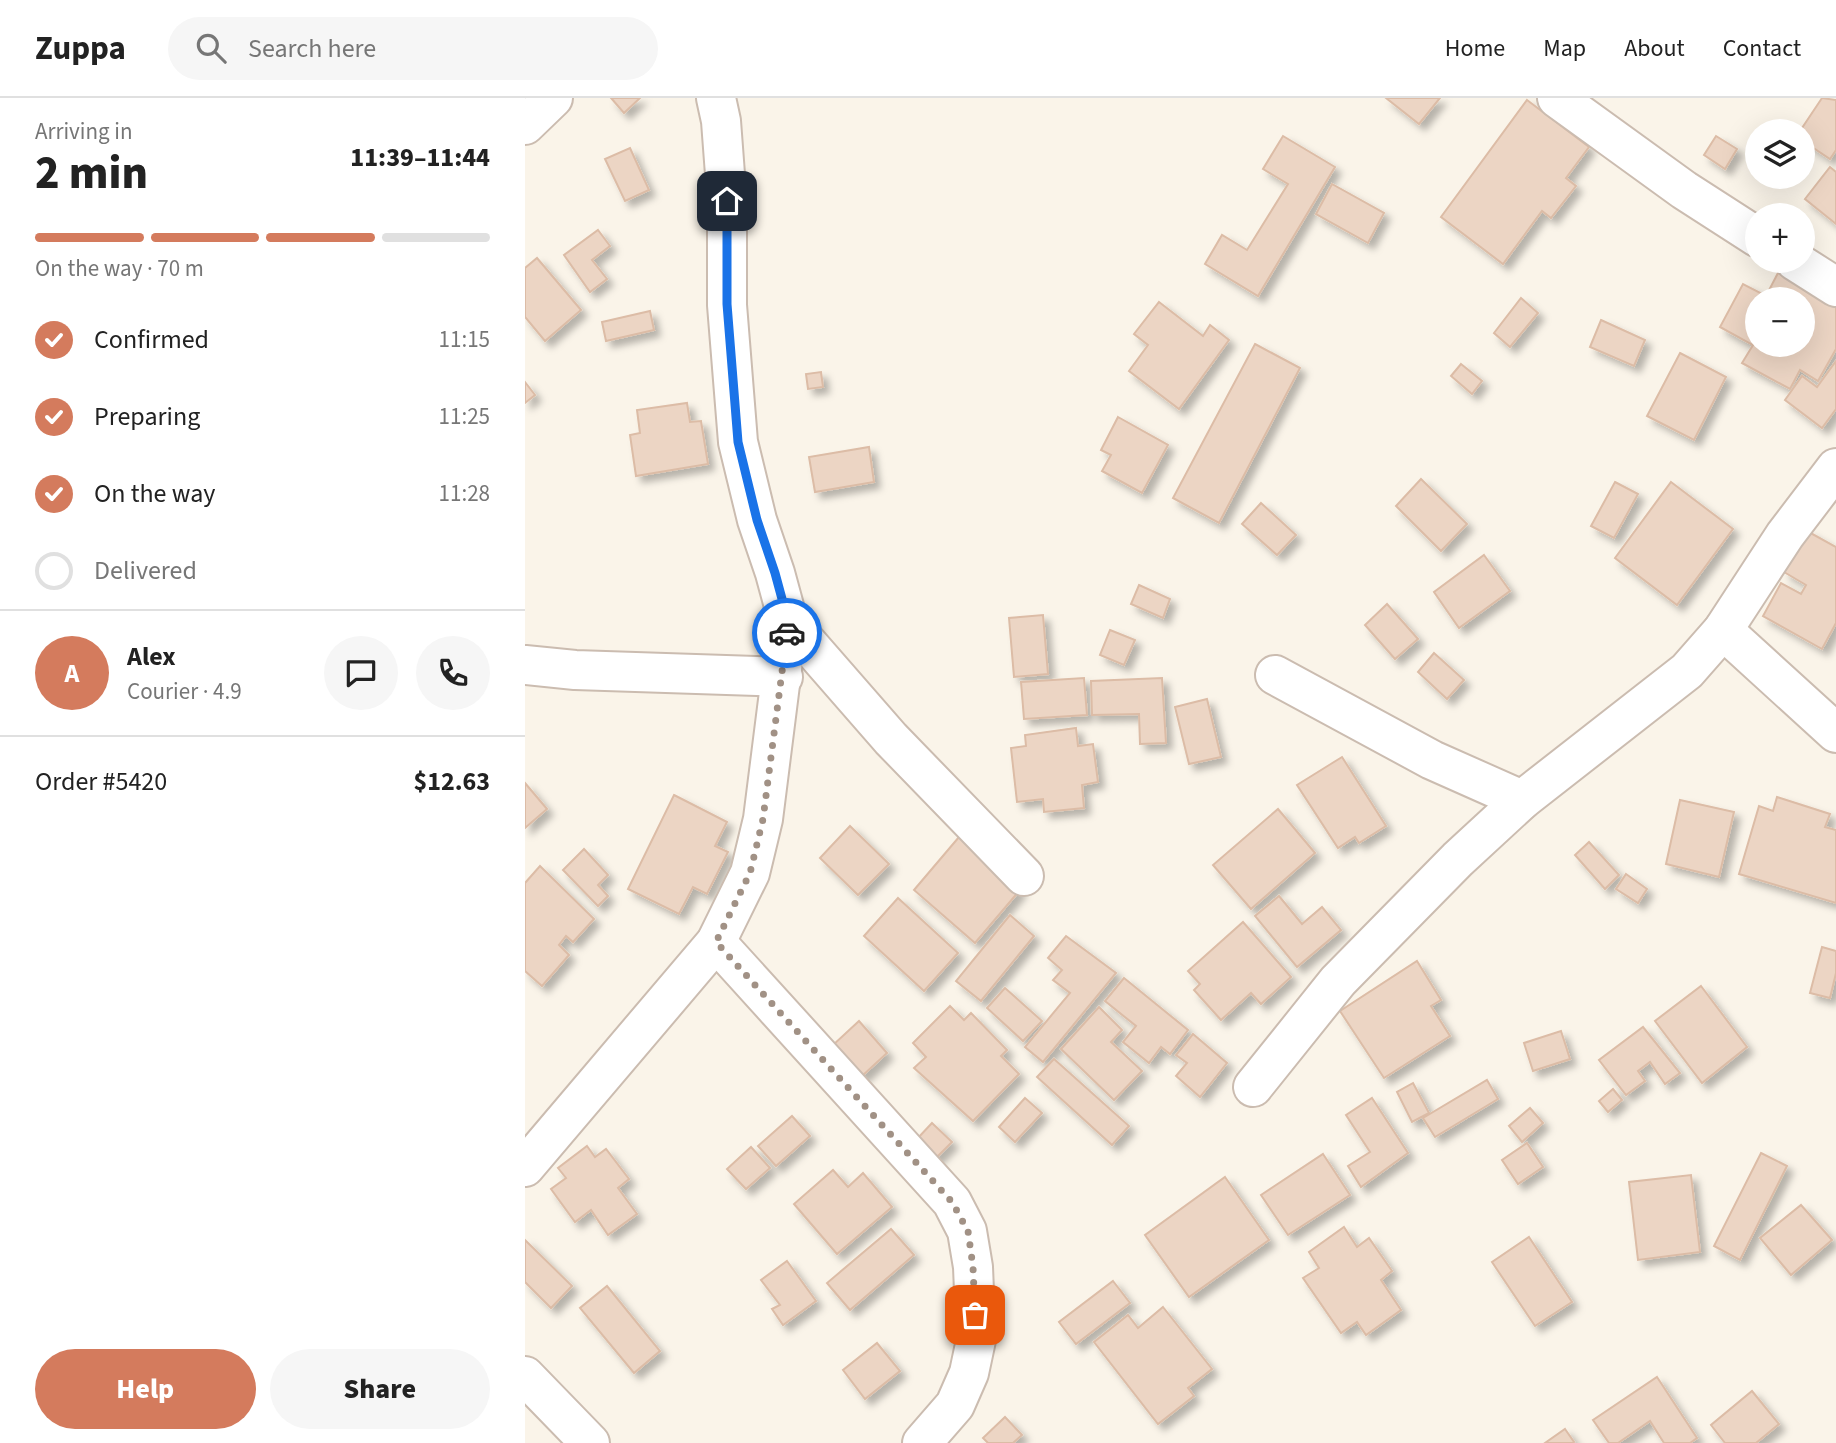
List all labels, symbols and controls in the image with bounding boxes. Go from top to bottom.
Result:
search box [168,17,658,80]
text: Zuppa [35,25,126,72]
icon: search [192,29,230,67]
text: Search here [248,30,376,67]
text: Home [1445,31,1505,66]
text: Map [1543,31,1586,66]
text: About [1624,31,1685,66]
text: Contact [1723,31,1801,66]
text: Arriving in [35,115,133,148]
map controls [1745,119,1815,357]
button: layers [1745,119,1815,189]
text: 11:39–11:44 [350,139,490,176]
text: 2 min [35,141,148,206]
pin [697,171,757,231]
icon: home [708,182,746,220]
button: + [1745,203,1815,273]
text: On the way · 70 m [35,252,204,285]
button: − [1745,287,1815,357]
icon: check [35,321,73,359]
text: Confirmed [94,321,209,358]
text: 11:15 [439,323,490,356]
icon: check [35,398,73,436]
text: Preparing [94,398,200,435]
text: 11:25 [439,400,490,433]
icon: check [35,475,73,513]
text: On the way [94,475,215,512]
text: 11:28 [439,477,490,510]
text: Delivered [94,552,197,589]
courier [752,598,822,668]
icon: car [768,614,806,652]
button: chat [324,636,398,710]
button: phone [416,636,490,710]
text: Alex [127,638,176,675]
text: A [65,655,79,692]
text: Courier · 4.9 [127,675,242,708]
text: Order #5420 [35,763,167,800]
text: $12.63 [414,763,490,800]
pin [945,1285,1005,1345]
icon: bag [956,1296,994,1334]
button: Help [35,1349,256,1429]
button: Share [270,1349,490,1429]

